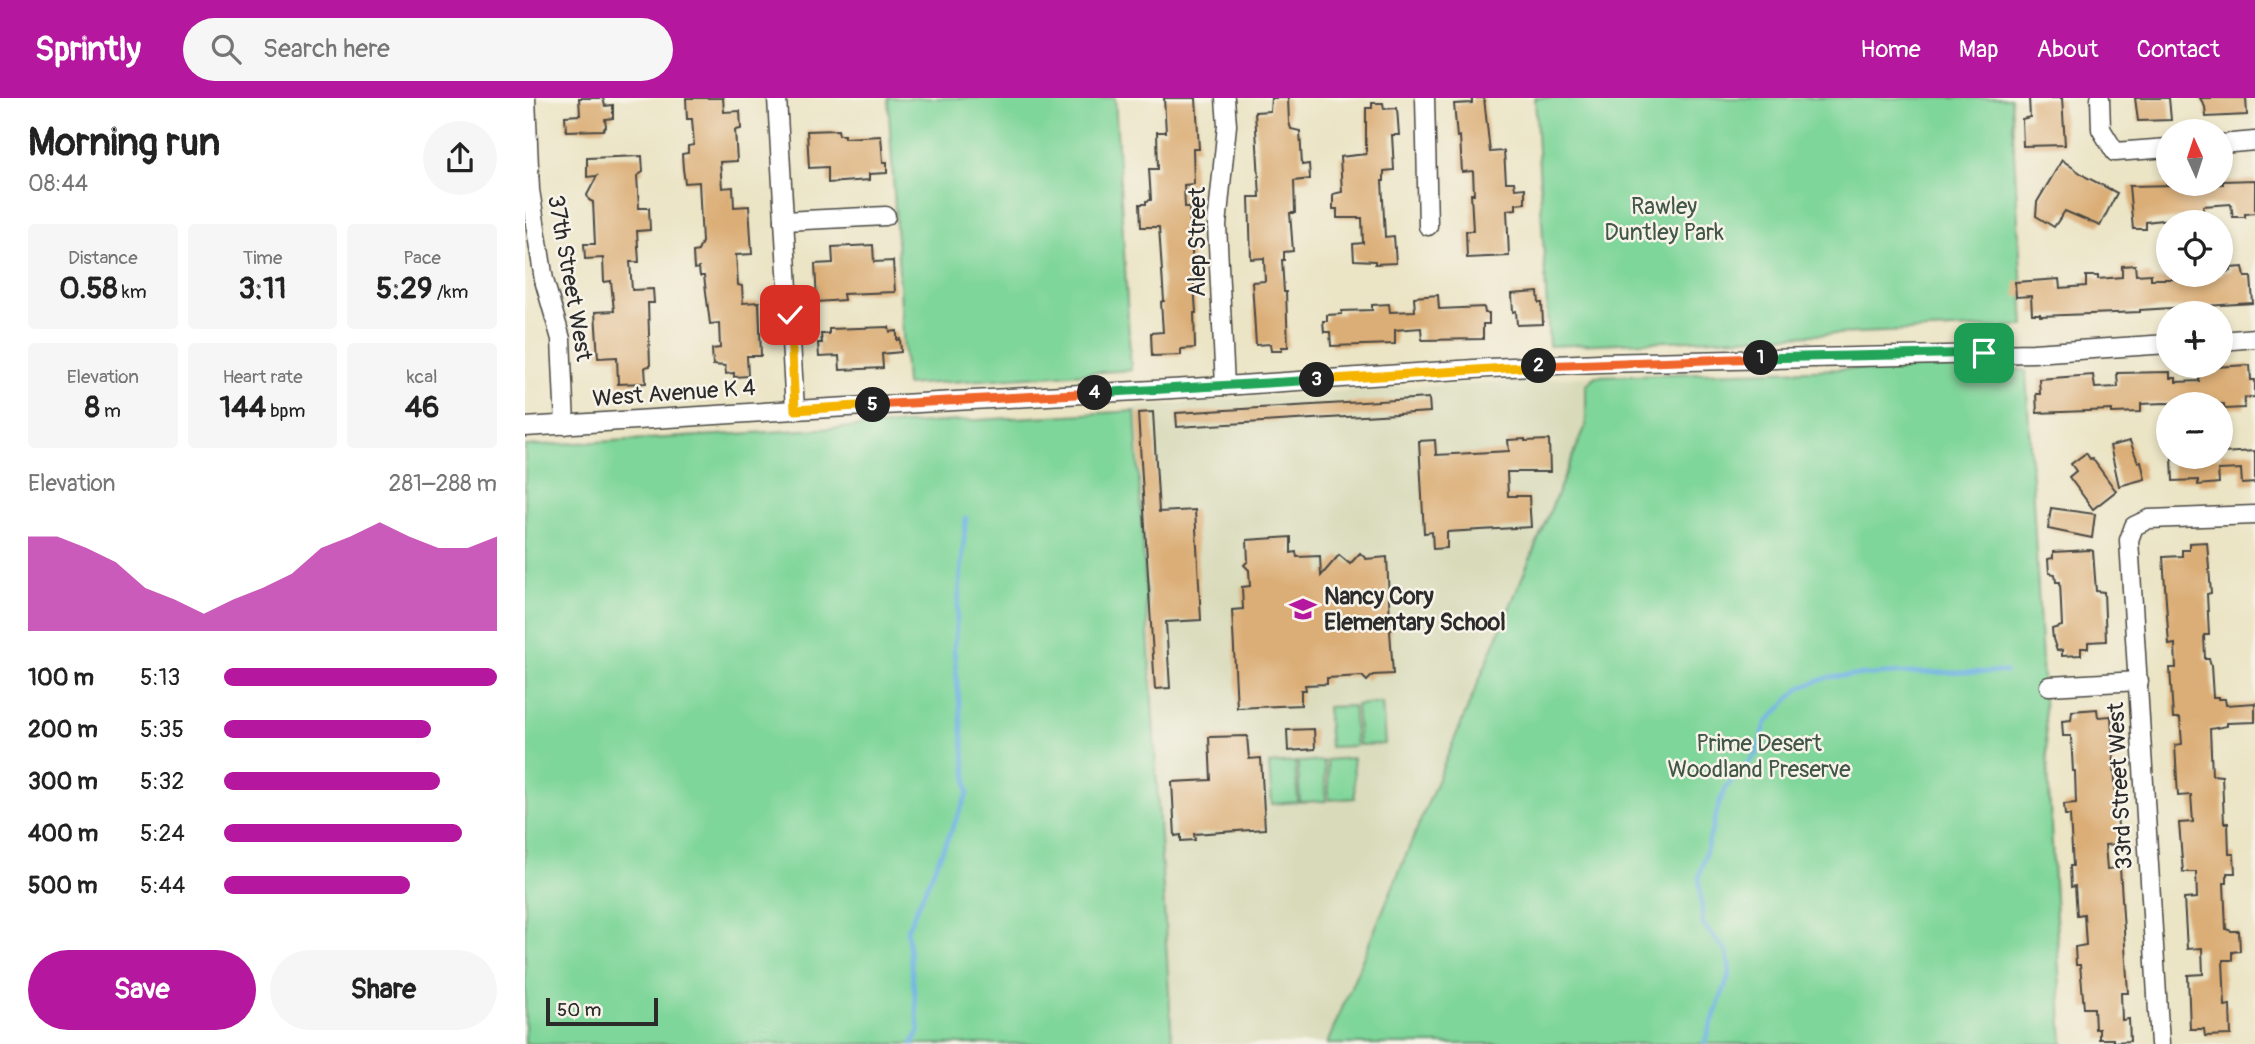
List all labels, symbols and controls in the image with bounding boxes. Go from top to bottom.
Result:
search box [183,18,673,81]
text: Sprintly [35,29,141,70]
icon: search [207,30,245,68]
text: Search here [263,33,390,65]
text: Home [1860,35,1921,64]
text: Map [1959,35,1999,64]
text: About [2037,35,2099,64]
text: Contact [2137,35,2220,64]
text: Morning run [28,119,220,167]
north arrow [2156,119,2233,196]
map controls [2156,119,2233,469]
button: share [423,121,497,195]
text: 08:44 [28,169,88,198]
street label: Alep Street [1183,186,1212,297]
park label: Rawley Duntley Park [1604,192,1724,247]
street label: 37th Street West [541,193,599,364]
button: locate [2156,210,2233,287]
text: Distance [68,246,138,270]
text: Time [243,246,282,270]
text: Pace [403,246,441,270]
text: 0.58 [59,270,118,307]
text: 3:11 [238,270,287,307]
text: 5:29 [376,270,433,307]
text: km [118,280,147,304]
text: /km [433,280,468,304]
pin [760,285,820,345]
icon: check [771,296,809,334]
button: + [2156,301,2233,378]
pin [1954,323,2014,383]
icon: arrive [1965,334,2003,372]
pin: 1 [1743,341,1779,376]
text: 1 [1757,345,1764,369]
pin: 2 [1521,348,1557,384]
text: 2 [1533,353,1544,377]
pin: 3 [1299,362,1335,398]
text: Elevation [67,365,139,389]
text: Heart rate [222,365,303,389]
text: kcal [407,365,438,389]
text: 3 [1311,367,1322,391]
street label: West Avenue K 4 [591,373,757,413]
pin: 4 [1077,376,1113,410]
text: 4 [1089,380,1100,404]
pin: 5 [855,388,891,422]
text: 8 [85,389,100,426]
text: 144 [220,389,266,426]
text: 46 [405,389,440,426]
text: 5 [867,392,878,416]
button: − [2156,392,2233,469]
text: m [100,399,121,423]
text: bpm [266,399,305,423]
text: Elevation [28,469,116,498]
text: 281–288 m [389,469,497,498]
place label: Nancy Cory Elementary School [1324,582,1506,637]
school or university icon: Nancy Cory Elementary School [1288,594,1318,624]
text: 100 m [28,663,94,692]
text: 5:13 [140,663,180,692]
street label: 33rd Street West [2101,701,2139,870]
text: 200 m [28,715,98,744]
text: 5:35 [140,715,184,744]
park label: Prime Desert Woodland Preserve [1667,729,1851,784]
text: 300 m [28,767,98,796]
text: 5:32 [140,767,184,796]
text: 400 m [28,819,98,848]
text: 5:24 [140,819,185,848]
text: 500 m [28,871,97,900]
text: 5:44 [140,871,185,900]
button: Save [28,950,256,1030]
button: Share [270,950,497,1030]
scale bar [546,995,658,1027]
text: 50 m [557,998,601,1022]

